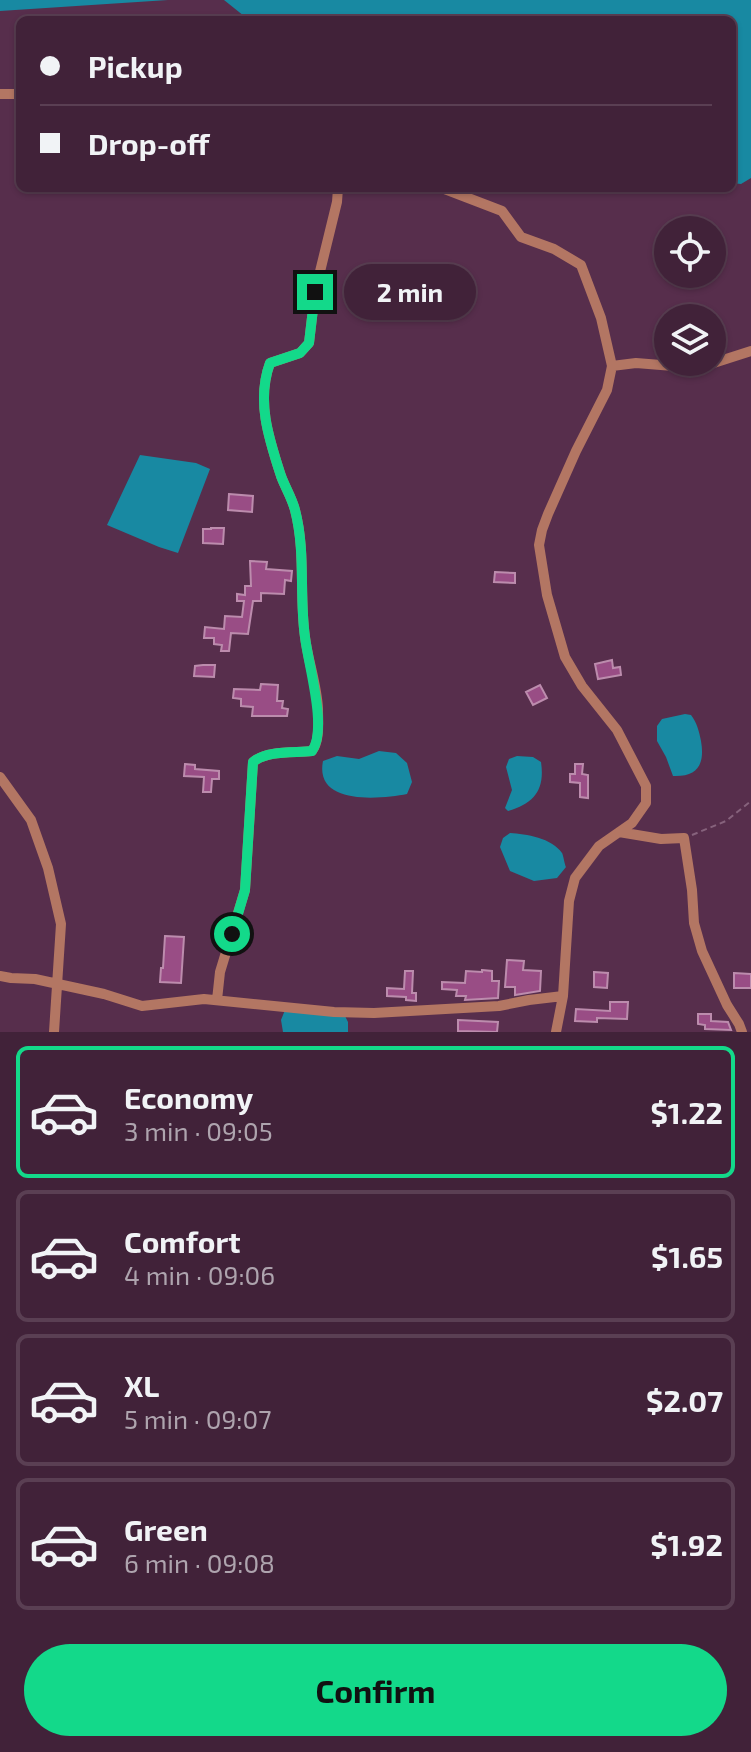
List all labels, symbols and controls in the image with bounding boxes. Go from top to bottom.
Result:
text: Pickup [88,48,183,84]
text: Drop-off [88,125,210,161]
map controls [654,216,726,376]
button: locate [654,216,726,288]
callout: 2 min [343,264,475,320]
route end [297,274,333,310]
text: 2 min [377,276,443,307]
button: layers [654,304,726,376]
route start [214,916,250,952]
icon: car [28,1076,100,1148]
text: Economy [124,1079,253,1115]
text: $1.22 [650,1094,723,1130]
text: 3 min · 09:05 [124,1115,273,1146]
icon: car [28,1220,100,1292]
text: Comfort [124,1223,241,1259]
text: $1.65 [651,1238,723,1274]
text: 4 min · 09:06 [124,1259,275,1290]
icon: car [28,1364,100,1436]
text: XL [124,1367,159,1403]
text: $2.07 [646,1382,723,1418]
text: 5 min · 09:07 [124,1403,271,1434]
icon: car [28,1508,100,1580]
text: Green [124,1511,208,1547]
text: $1.92 [650,1526,723,1562]
text: 6 min · 09:08 [124,1547,275,1578]
button: Confirm [24,1644,727,1736]

